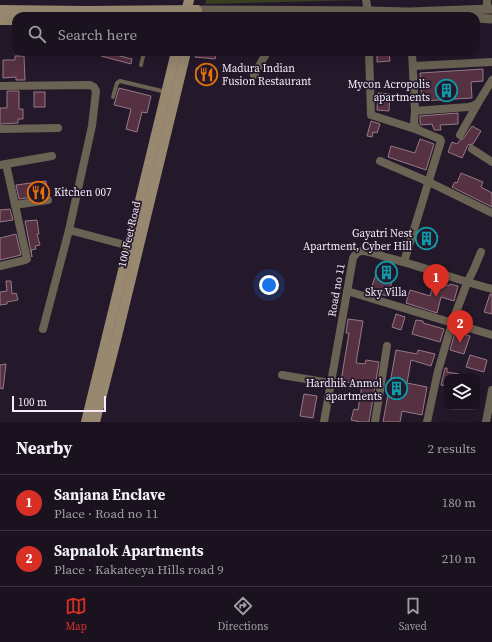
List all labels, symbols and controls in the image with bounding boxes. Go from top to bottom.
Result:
search box [12,12,480,56]
icon: search [26,23,48,45]
text: Search here [58,24,137,45]
restaurant icon: Madura Indian Fusion Restaurant [193,61,219,87]
place label: Madura Indian Fusion Restaurant [222,61,312,89]
place label: Mycon Acropolis apartments [348,77,430,105]
building icon: Mycon Acropolis apartments [433,77,459,103]
restaurant icon: Kitchen 007 [25,179,51,205]
place label: Kitchen 007 [54,185,112,200]
street label: 100 Feet Road [115,199,145,269]
place label: Gayatri Nest Apartment, Cyber Hill [303,226,412,254]
building icon: Gayatri Nest Apartment, Cyber Hill [414,226,440,252]
building icon: Sky Villa [373,259,399,285]
street label: Road no 11 [324,262,349,318]
pin: 1 [423,264,449,297]
your location [259,275,279,295]
place label: Sky Villa [365,285,407,300]
pin: 2 [447,310,473,343]
map controls [444,374,480,410]
button: layers [444,374,480,410]
place label: Hardhik Anmol apartments [306,376,382,404]
building icon: Hardhik Anmol apartments [384,376,410,402]
scale bar [12,394,106,413]
text: 100 m [18,395,47,410]
text: Nearby [16,436,72,460]
text: 2 results [428,440,476,457]
text: Sanjana Enclave [54,484,165,505]
text: 1 [25,494,33,511]
text: 180 m [442,494,476,511]
text: Place · Road no 11 [54,505,158,522]
text: Sapnalok Apartments [54,540,204,561]
text: 2 [25,550,33,567]
text: 210 m [442,550,476,567]
text: Place · Kakateeya Hills road 9 [54,561,224,578]
tab: Map [65,595,87,634]
tab: Directions [217,595,268,634]
tab: Saved [399,595,427,634]

